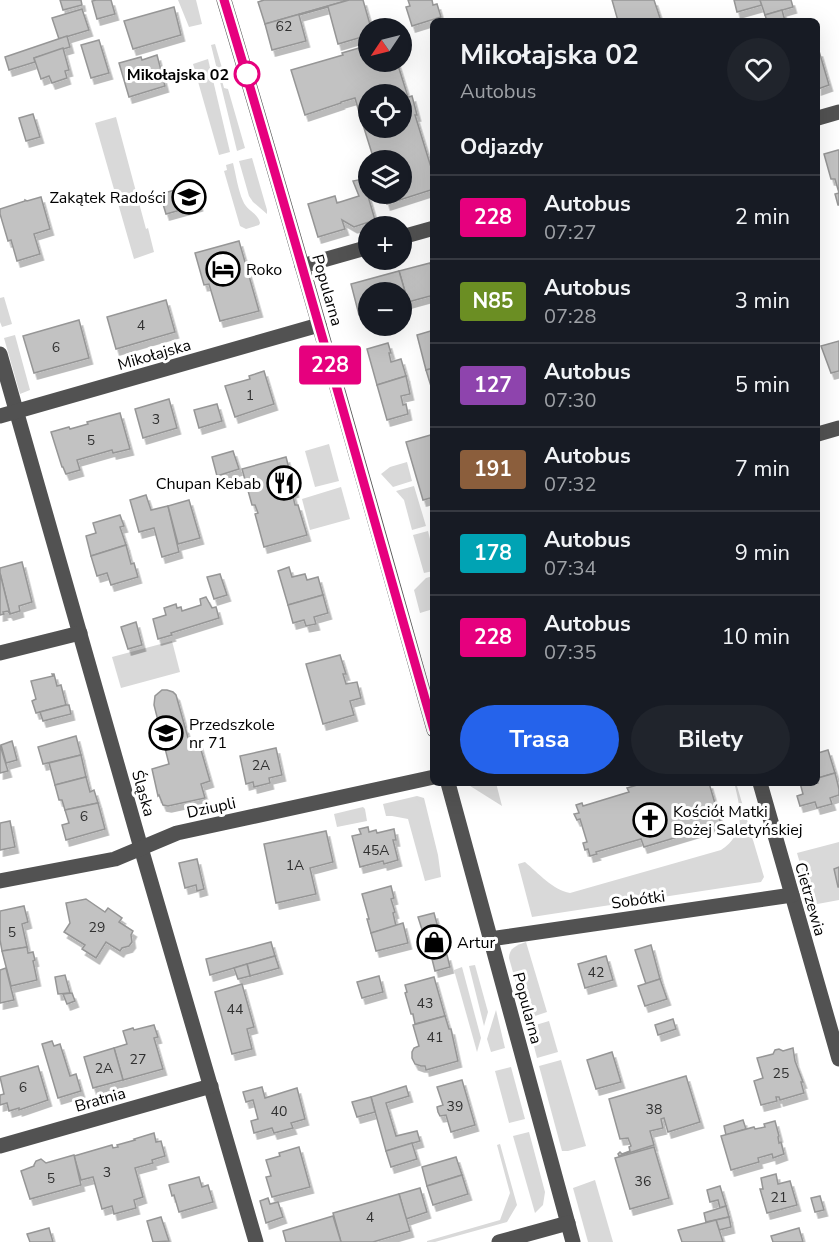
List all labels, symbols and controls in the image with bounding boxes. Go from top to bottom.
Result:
house number: 62 [276,17,292,36]
north arrow [358,18,412,72]
map controls [358,18,412,336]
text: Mikołajska 02 [460,36,639,74]
button: heart [727,38,790,101]
marker: Mikołajska 02 [234,61,260,87]
place label: Mikołajska 02 [127,64,229,86]
text: Autobus [460,78,536,105]
button: locate [358,84,412,138]
text: Odjazdy [460,132,543,162]
button: layers [358,150,412,204]
school or university icon: Zakątek Radości [171,179,207,215]
place label: Zakątek Radości [50,187,166,209]
text: Autobus [544,189,631,219]
text: 2 min [735,202,790,232]
text: 228 [474,203,512,231]
button: + [358,216,412,270]
text: 07:27 [544,219,597,246]
hotel icon: Roko [205,251,241,287]
street label: Popularna [306,252,348,329]
place label: Roko [246,259,282,281]
text: Autobus [544,273,631,303]
button: − [358,282,412,336]
text: 3 min [735,286,790,316]
text: N85 [473,287,513,315]
text: 07:28 [544,303,597,330]
house number: 4 [137,316,145,335]
street label: Mikołajska [115,334,193,376]
house number: 6 [52,338,60,357]
line badge: 228 [296,346,364,385]
text: 228 [311,351,349,379]
text: Autobus [544,357,631,387]
text: 5 min [735,370,790,400]
text: 127 [474,371,512,399]
house number: 1 [246,386,254,405]
text: 07:30 [544,387,597,414]
house number: 3 [152,410,160,429]
house number: 5 [87,431,95,450]
text: Autobus [544,441,631,471]
text: 7 min [735,454,790,484]
text: 191 [474,455,512,483]
restaurant icon: Chupan Kebab [266,465,302,501]
text: 07:32 [544,471,597,498]
place label: Chupan Kebab [156,473,261,495]
text: Autobus [544,525,631,555]
text: 9 min [735,538,790,568]
text: 178 [474,539,512,567]
text: 07:34 [544,555,597,582]
text: Autobus [544,609,631,639]
text: 10 min [722,622,790,652]
text: 228 [474,623,512,651]
text: 07:35 [544,639,597,666]
button: Trasa [460,705,619,774]
button: Bilety [631,705,790,774]
place label: Przedszkole nr 71 [189,714,275,754]
school or university icon: Przedszkole nr 71 [148,715,184,751]
house number: 2A [252,756,270,775]
street label: Śląska [126,768,160,819]
street label: Dziupli [185,792,238,824]
place label: Kościół Matki Bożej Saletyńskiej [673,801,802,841]
church icon: Kościół Matki Bożej Saletyńskiej [632,802,668,838]
house number: 6 [80,807,88,826]
house number: 45A [362,841,390,860]
house number: 1A [286,856,304,875]
street label: Cietrzewia [789,860,831,939]
street label: Sobótki [610,885,667,915]
house number: 29 [89,918,105,937]
house number: 5 [8,923,16,942]
shop icon: Artur [416,924,452,960]
place label: Artur [457,932,495,954]
house number: 42 [588,963,604,982]
street label: Popularna [507,970,547,1047]
house number: 43 [417,994,433,1013]
house number: 44 [227,1000,243,1019]
house number: 41 [427,1028,443,1047]
house number: 27 [130,1050,146,1069]
house number: 2A [95,1059,113,1078]
house number: 25 [773,1064,789,1083]
house number: 6 [19,1078,27,1097]
street label: Bratnia [72,1082,128,1118]
house number: 39 [447,1097,463,1116]
house number: 38 [646,1100,662,1119]
house number: 40 [271,1102,287,1121]
house number: 3 [103,1163,111,1182]
house number: 5 [47,1169,55,1188]
house number: 36 [635,1172,651,1191]
house number: 21 [771,1188,787,1207]
house number: 4 [366,1208,374,1227]

